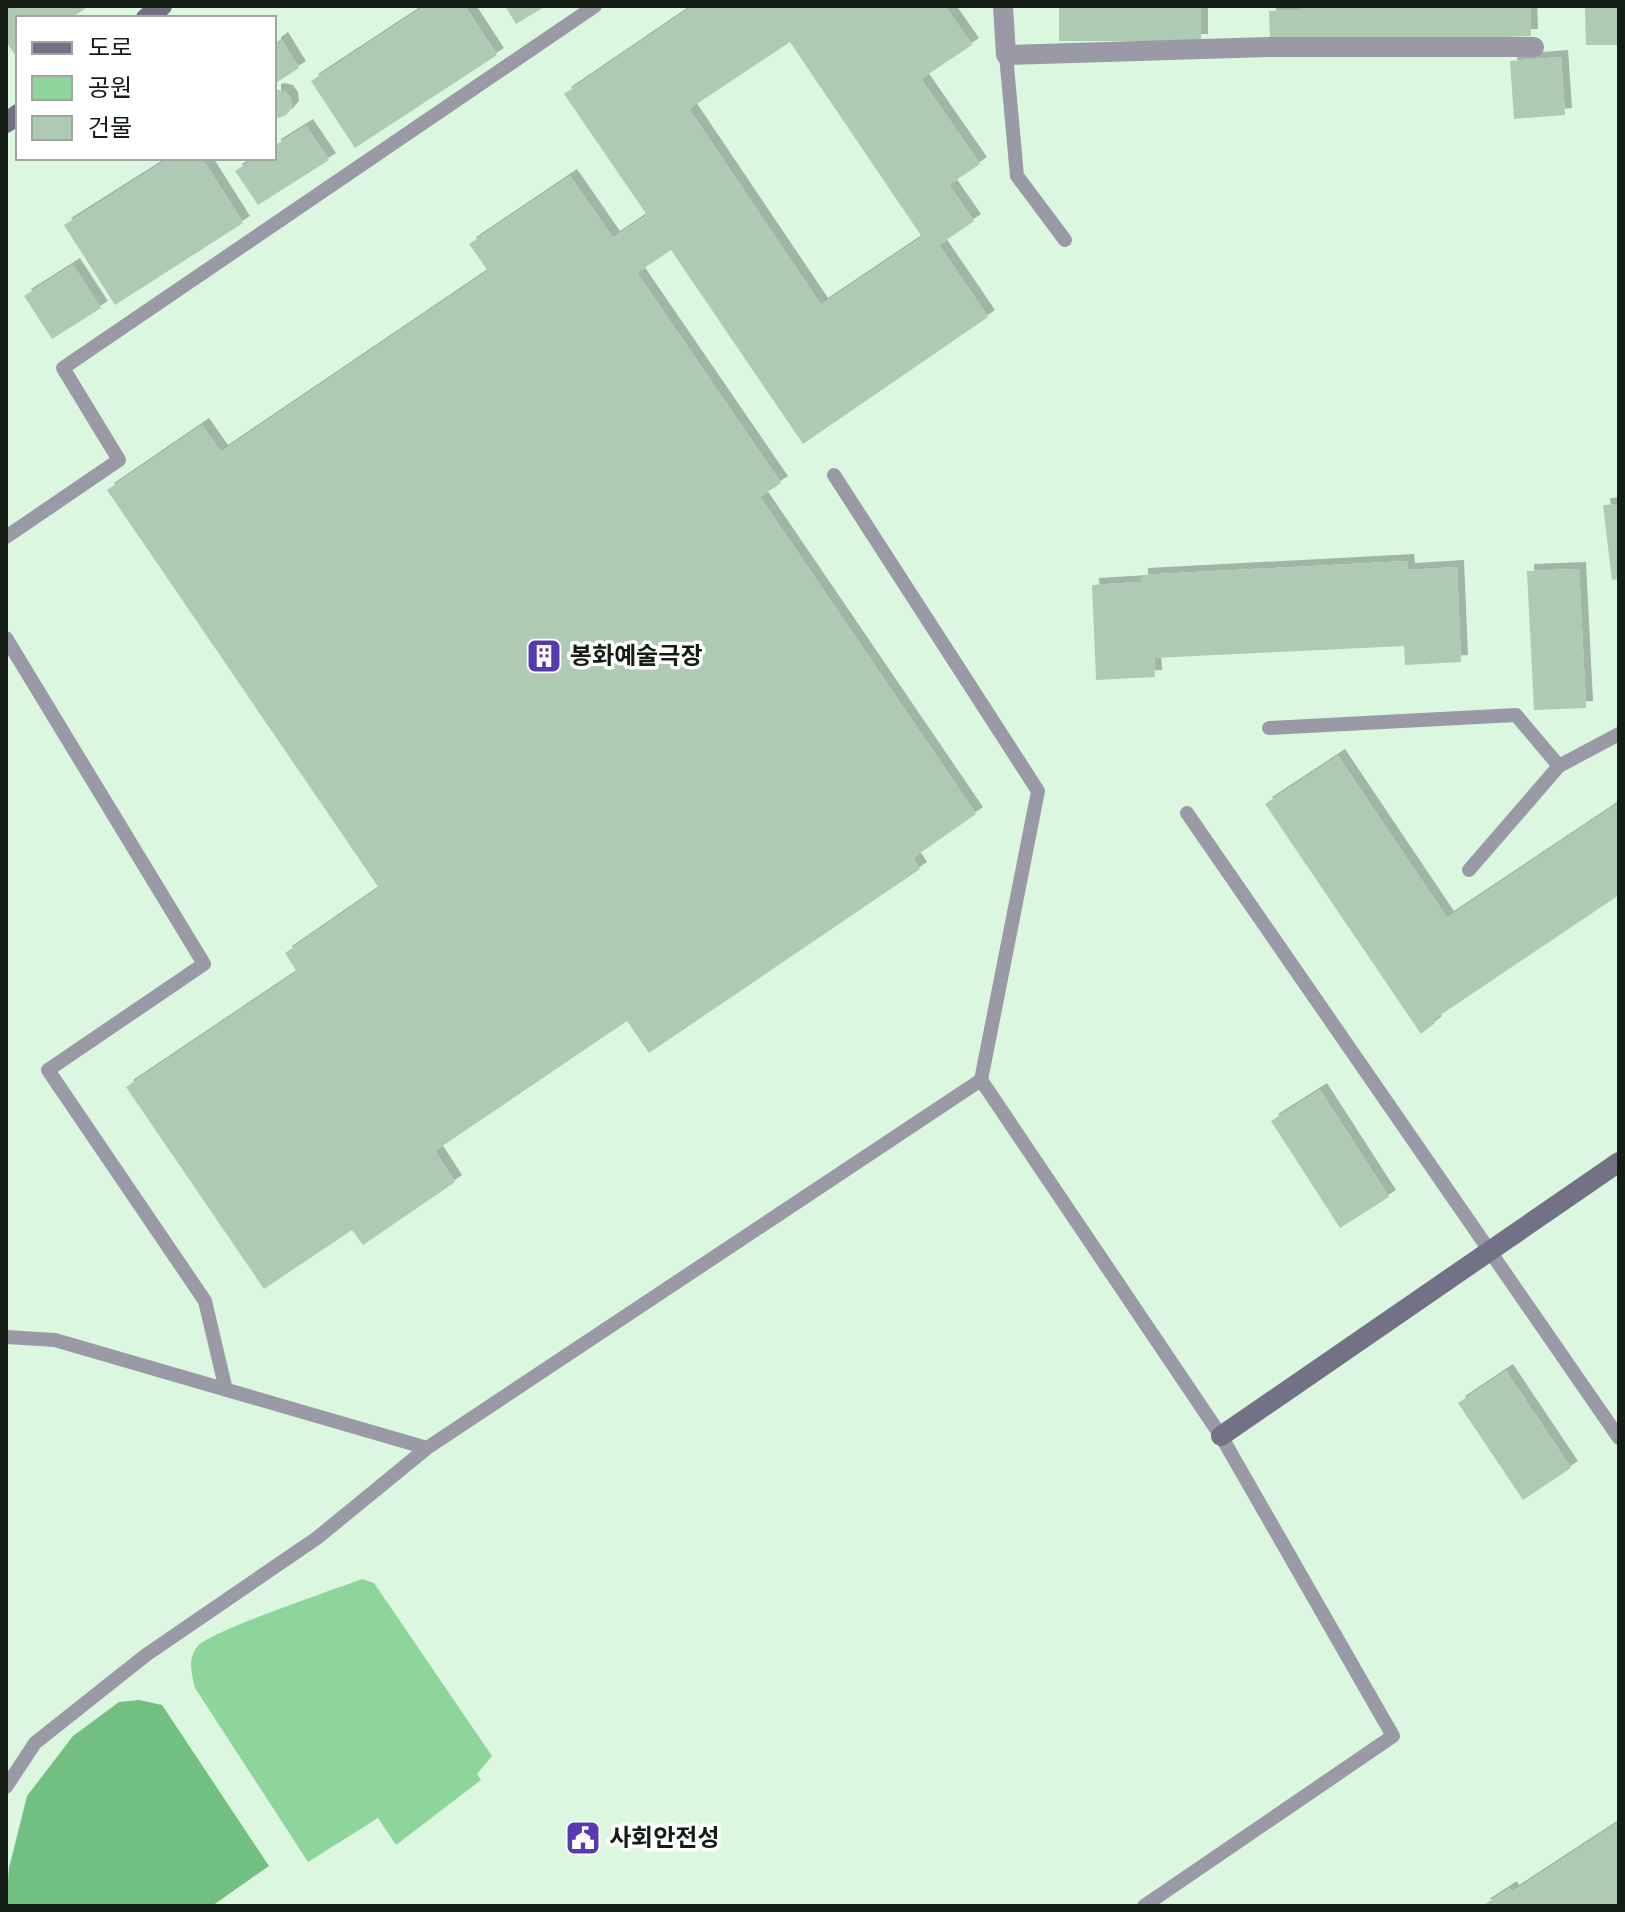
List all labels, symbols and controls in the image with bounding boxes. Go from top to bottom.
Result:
legend [16,16,276,160]
text: 도로 [88,32,132,63]
text: 공원 [88,72,132,103]
text: 건물 [88,112,132,143]
building icon: 봉화예술극장 [525,637,563,675]
place label: 봉화예술극장 [570,640,702,671]
public building icon: 사회안전성 [564,1819,602,1857]
place label: 사회안전성 [609,1822,719,1853]

